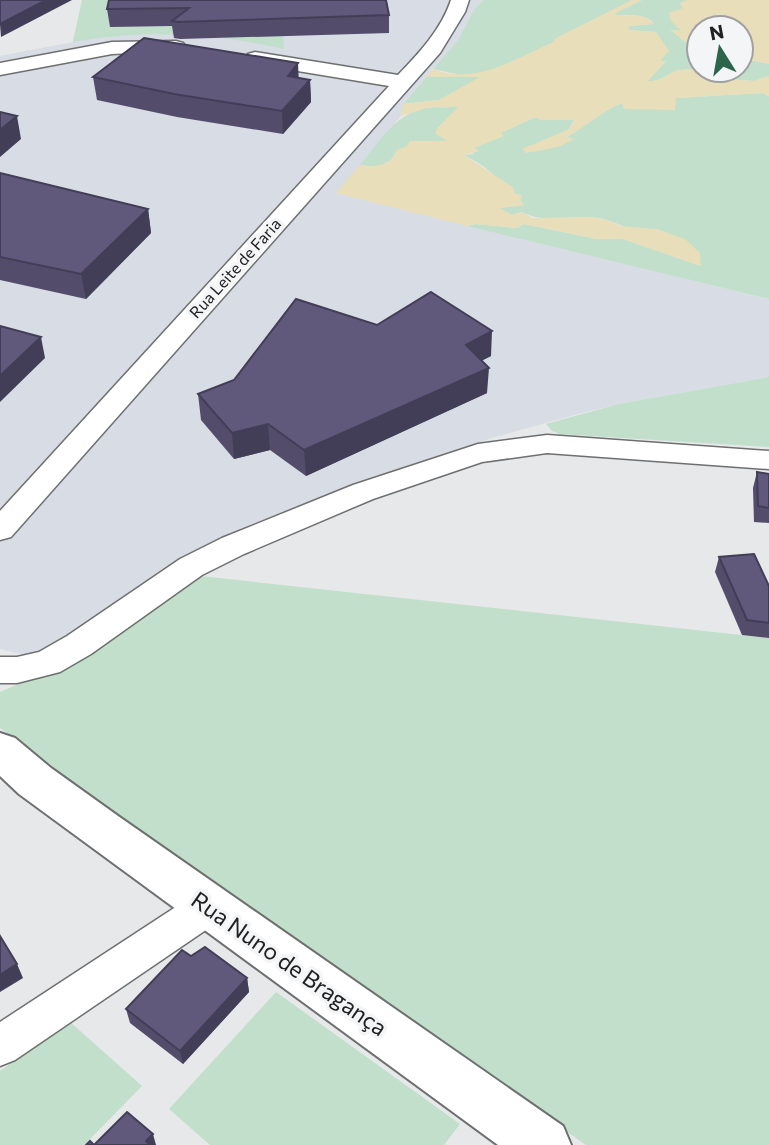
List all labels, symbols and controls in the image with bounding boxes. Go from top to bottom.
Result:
north arrow [685,14,755,84]
text: N [707,19,726,44]
street label: Rua Leite de Faria [185,214,284,321]
street label: Rua Nuno de Bragança [186,885,393,1041]

